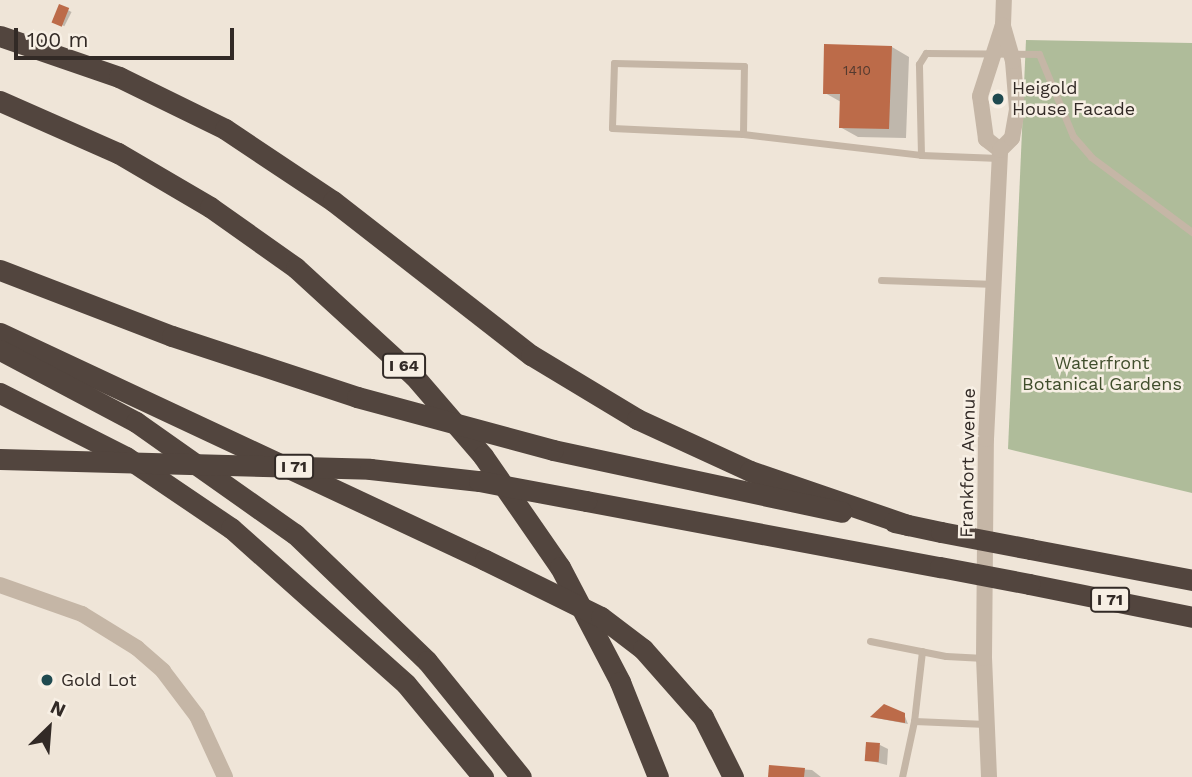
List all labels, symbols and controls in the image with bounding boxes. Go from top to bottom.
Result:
scale bar [18,14,238,58]
text: 100 m [27,27,89,52]
house number: 1410 [843,62,871,78]
place label: Heigold House Facade [1012,78,1135,120]
marker: Heigold House Facade [990,91,1006,107]
park label: Waterfront Botanical Gardens [1022,353,1182,396]
road number: I 64 [381,354,427,378]
street label: Frankfort Avenue [956,388,980,538]
road number: I 71 [273,454,315,480]
road number: I 71 [1089,587,1131,612]
place label: Gold Lot [61,669,136,691]
marker: Gold Lot [39,672,55,688]
north arrow [14,693,84,763]
text: N [47,695,69,722]

